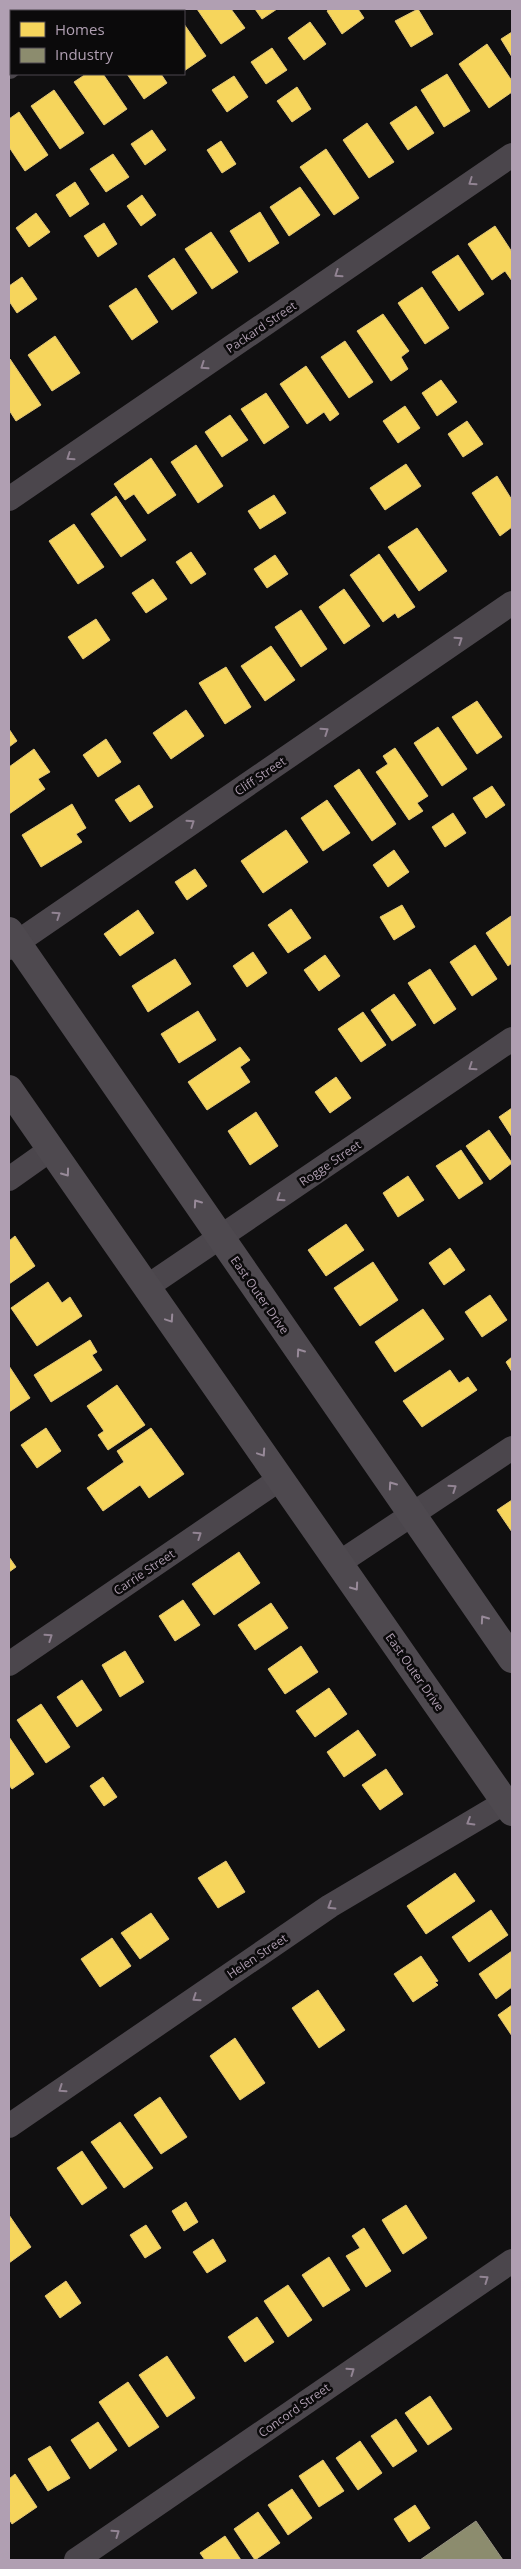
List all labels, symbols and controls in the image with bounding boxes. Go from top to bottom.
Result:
legend [10,10,185,75]
text: Homes [55,19,105,39]
text: Industry [55,44,113,64]
one-way arrow [468,176,478,185]
one-way arrow [334,268,344,277]
street label: Packard Street [222,297,300,357]
one-way arrow [200,359,209,369]
one-way arrow [66,451,75,460]
one-way arrow [454,636,463,646]
one-way arrow [319,728,329,737]
street label: Cliff Street [231,753,289,799]
one-way arrow [185,820,195,829]
one-way arrow [51,912,61,921]
one-way arrow [468,1061,478,1070]
street label: Rogge Street [296,1136,364,1190]
one-way arrow [60,1167,69,1176]
one-way arrow [276,1192,286,1201]
one-way arrow [194,1200,203,1209]
street label: East Outer Drive [227,1253,293,1338]
one-way arrow [164,1313,173,1323]
one-way arrow [296,1348,306,1357]
one-way arrow [256,1447,265,1457]
one-way arrow [389,1481,398,1491]
one-way arrow [447,1485,457,1494]
one-way arrow [193,1532,202,1542]
street label: Carrie Street [110,1545,178,1599]
one-way arrow [349,1581,358,1590]
one-way arrow [481,1615,490,1625]
street label: East Outer Drive [382,1630,448,1715]
one-way arrow [43,1634,53,1643]
one-way arrow [466,1816,475,1826]
one-way arrow [327,1900,336,1909]
street label: Helen Street [223,1930,291,1982]
one-way arrow [193,1992,202,2001]
one-way arrow [58,2083,68,2092]
one-way arrow [479,2276,489,2285]
one-way arrow [345,2368,355,2377]
street label: Concord Street [255,2379,333,2441]
one-way arrow [111,2530,120,2539]

